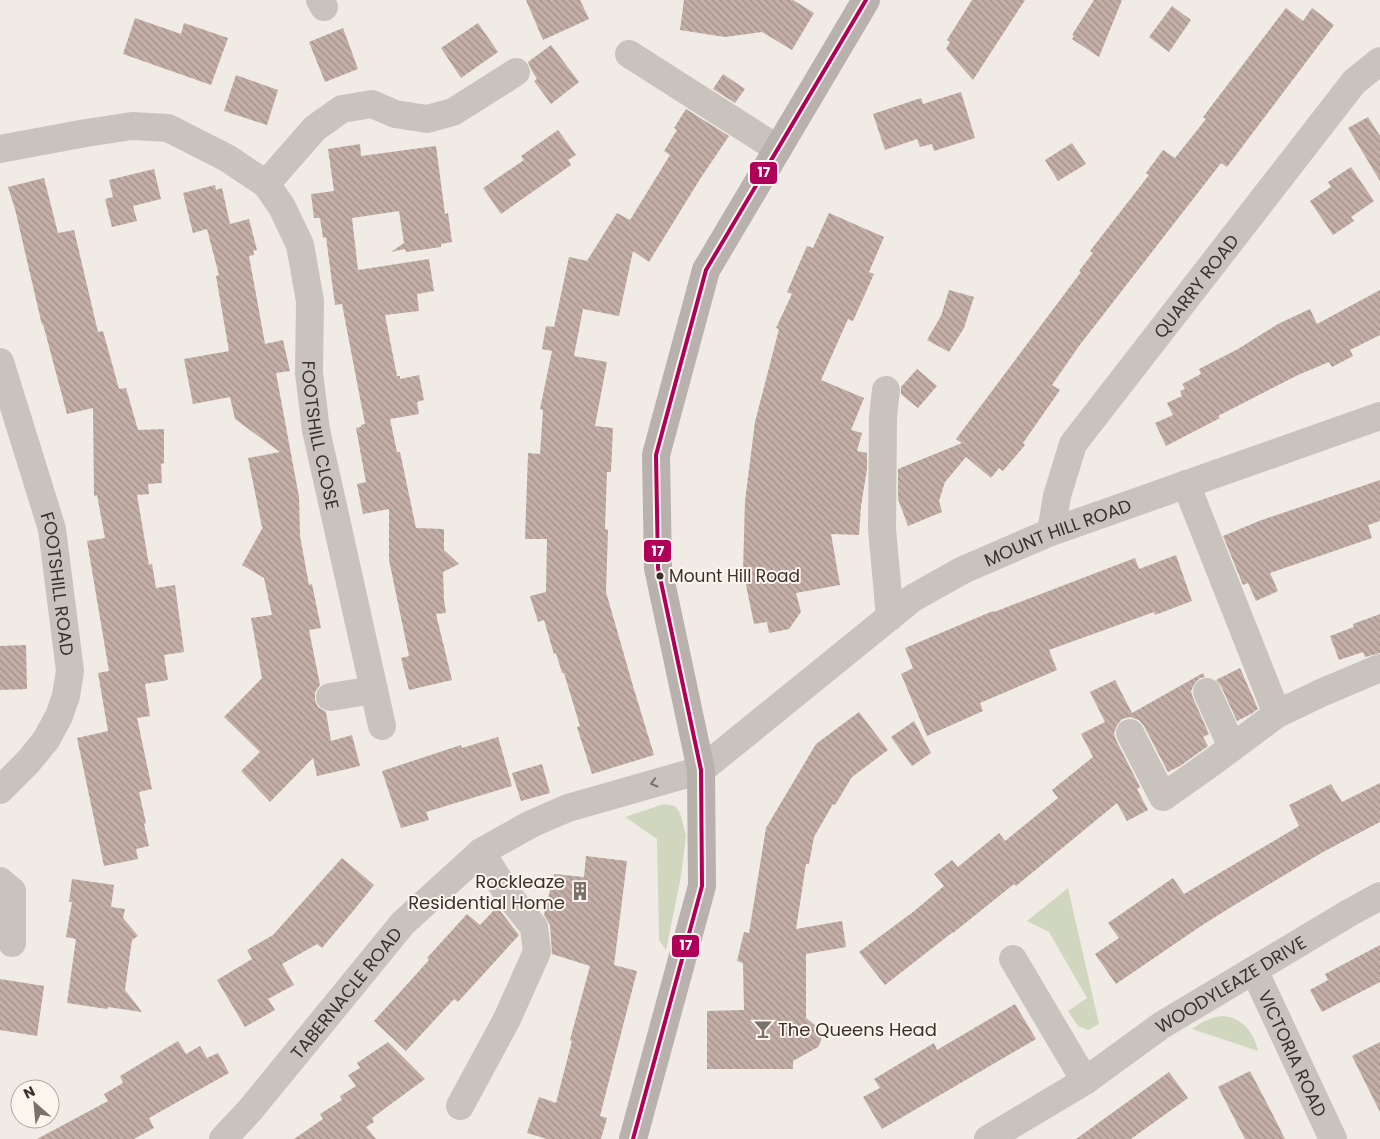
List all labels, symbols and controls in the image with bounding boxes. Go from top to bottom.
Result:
line badge: 17 [749,161,778,185]
text: 17 [758,162,771,182]
street label: QUARRY ROAD [1147,229,1244,343]
street label: FOOTSHILL CLOSE [296,360,346,512]
street label: MOUNT HILL ROAD [980,492,1135,572]
street label: FOOTSHILL ROAD [35,509,80,657]
line badge: 17 [643,539,672,563]
text: 17 [652,541,665,561]
place label: Mount Hill Road [669,564,800,588]
marker: Mount Hill Road [655,571,665,581]
one-way arrow [651,778,659,788]
place label: Rockleaze Residential Home [408,869,565,915]
building icon: Rockleaze Residential Home [569,880,591,902]
street label: TABERNACLE ROAD [284,922,407,1064]
street label: WOODYLEAZE DRIVE [1150,929,1310,1039]
line badge: 17 [671,934,700,958]
text: 17 [680,935,693,955]
street label: VICTORIA ROAD [1253,986,1333,1121]
place label: The Queens Head [778,1017,937,1042]
bar icon: The Queens Head [752,1018,774,1040]
north arrow [10,1079,60,1129]
text: N [20,1081,38,1104]

